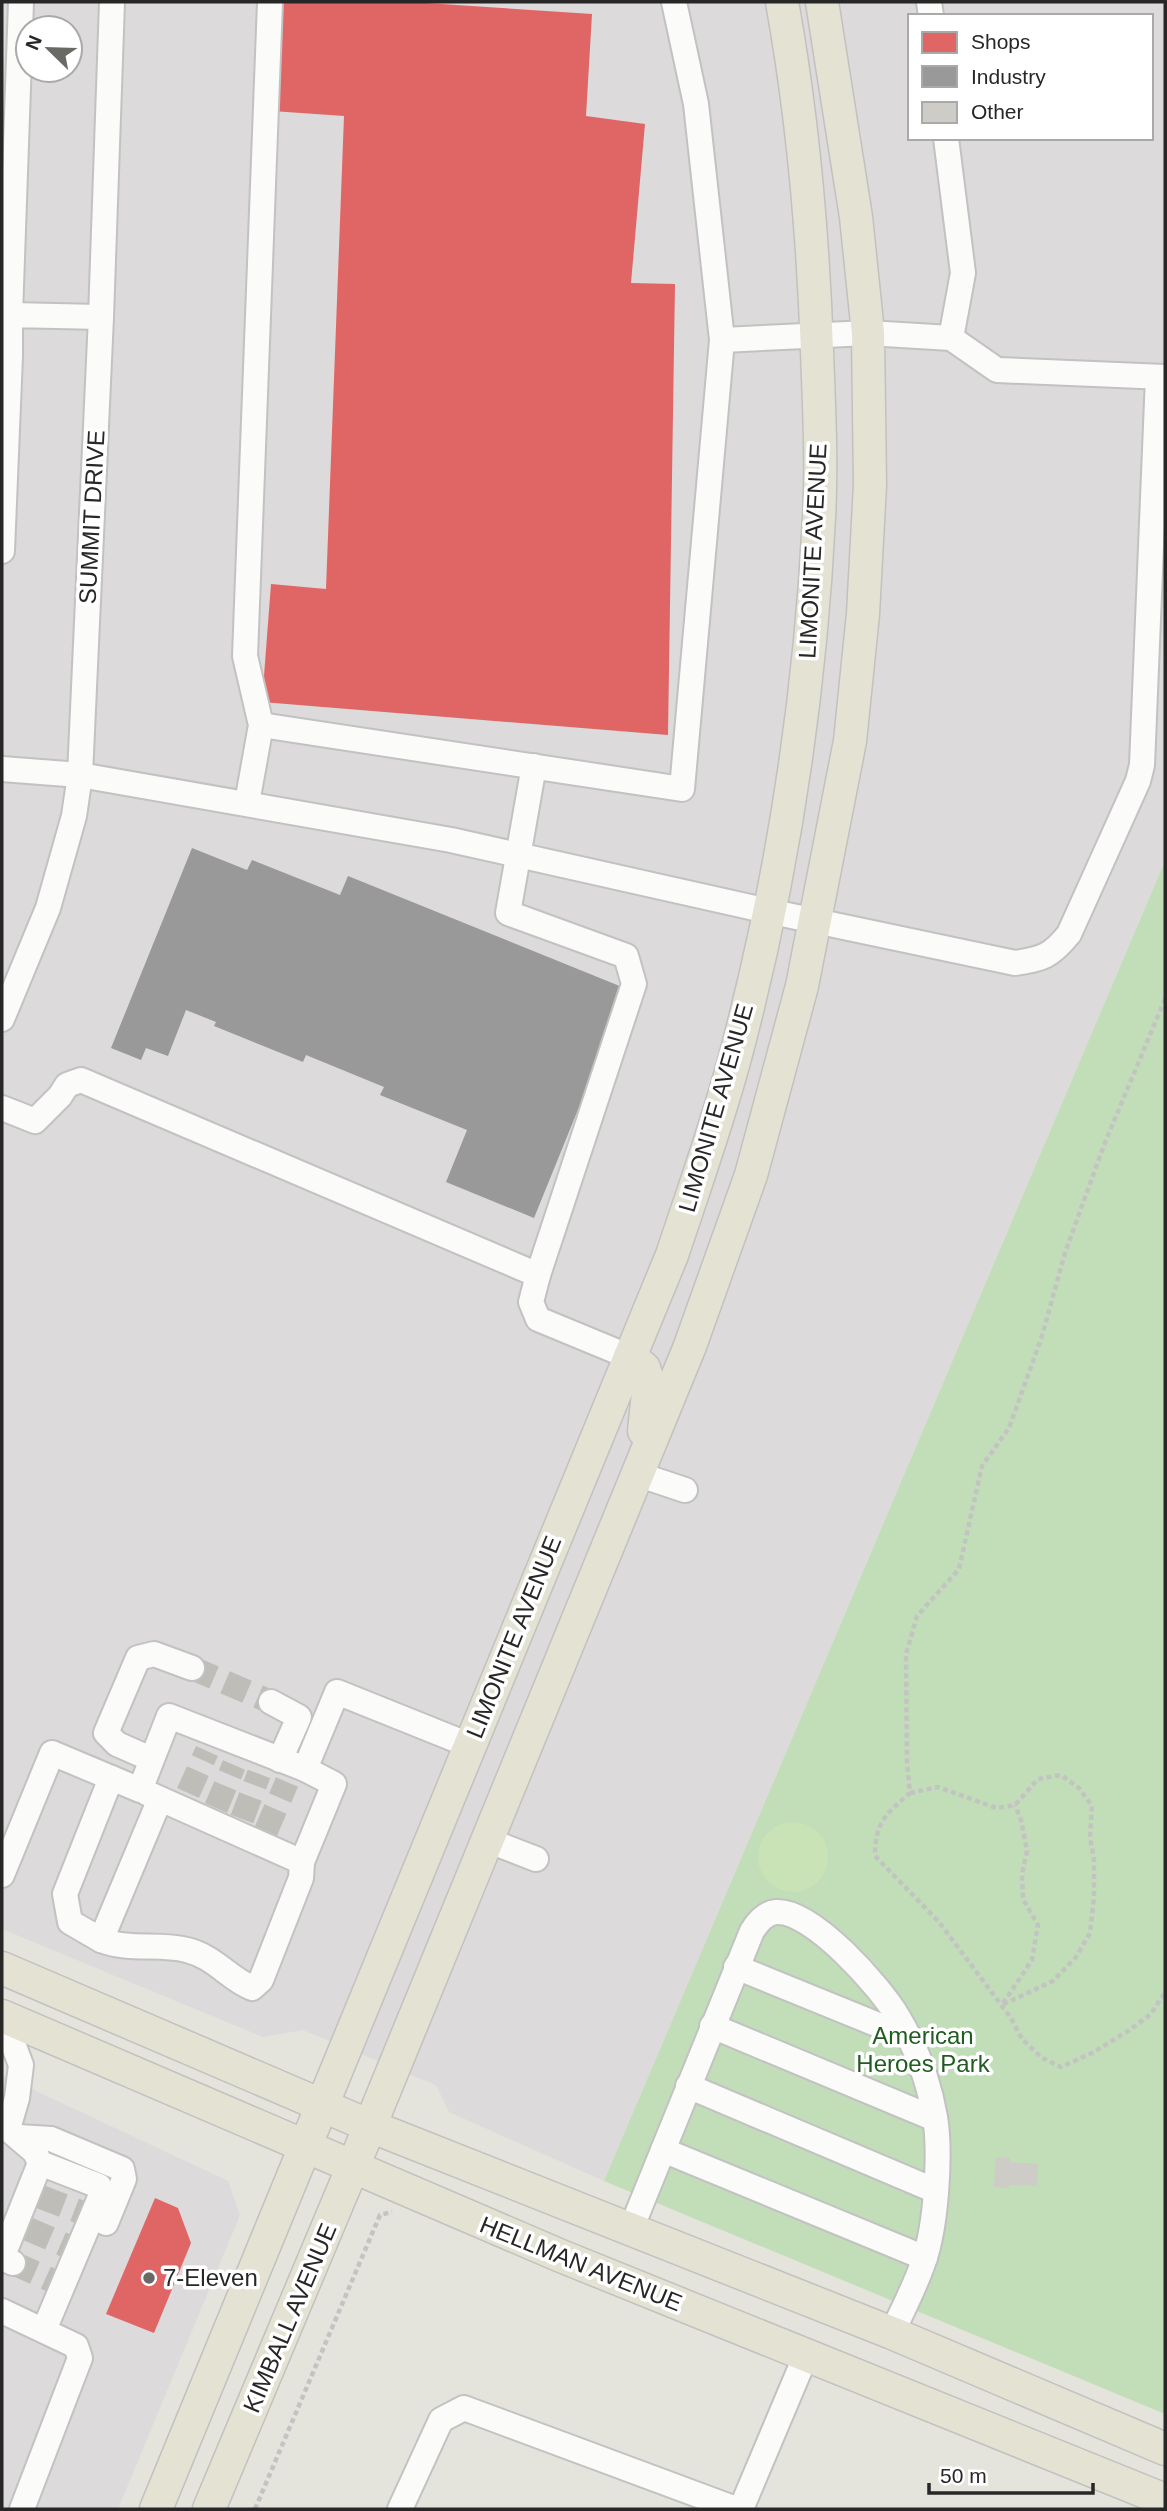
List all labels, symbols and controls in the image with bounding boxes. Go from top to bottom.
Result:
north arrow [14,14,84,84]
legend [908,14,1153,140]
text: Shops [971,30,1031,53]
text: N [21,32,46,53]
text: Industry [971,65,1046,88]
text: Other [971,100,1024,123]
street label: SUMMIT DRIVE [73,429,110,605]
street label: LIMONITE AVENUE [793,443,832,659]
street label: LIMONITE AVENUE [673,1001,758,1215]
street label: LIMONITE AVENUE [461,1532,566,1742]
park label: American Heroes Park [856,2022,991,2077]
street label: HELLMAN AVENUE [476,2211,686,2316]
street label: KIMBALL AVENUE [238,2219,342,2416]
place label: 7-Eleven [163,2264,258,2291]
marker: 7-Eleven [141,2270,157,2286]
scale bar [929,2452,1094,2496]
text: 50 m [940,2464,987,2487]

